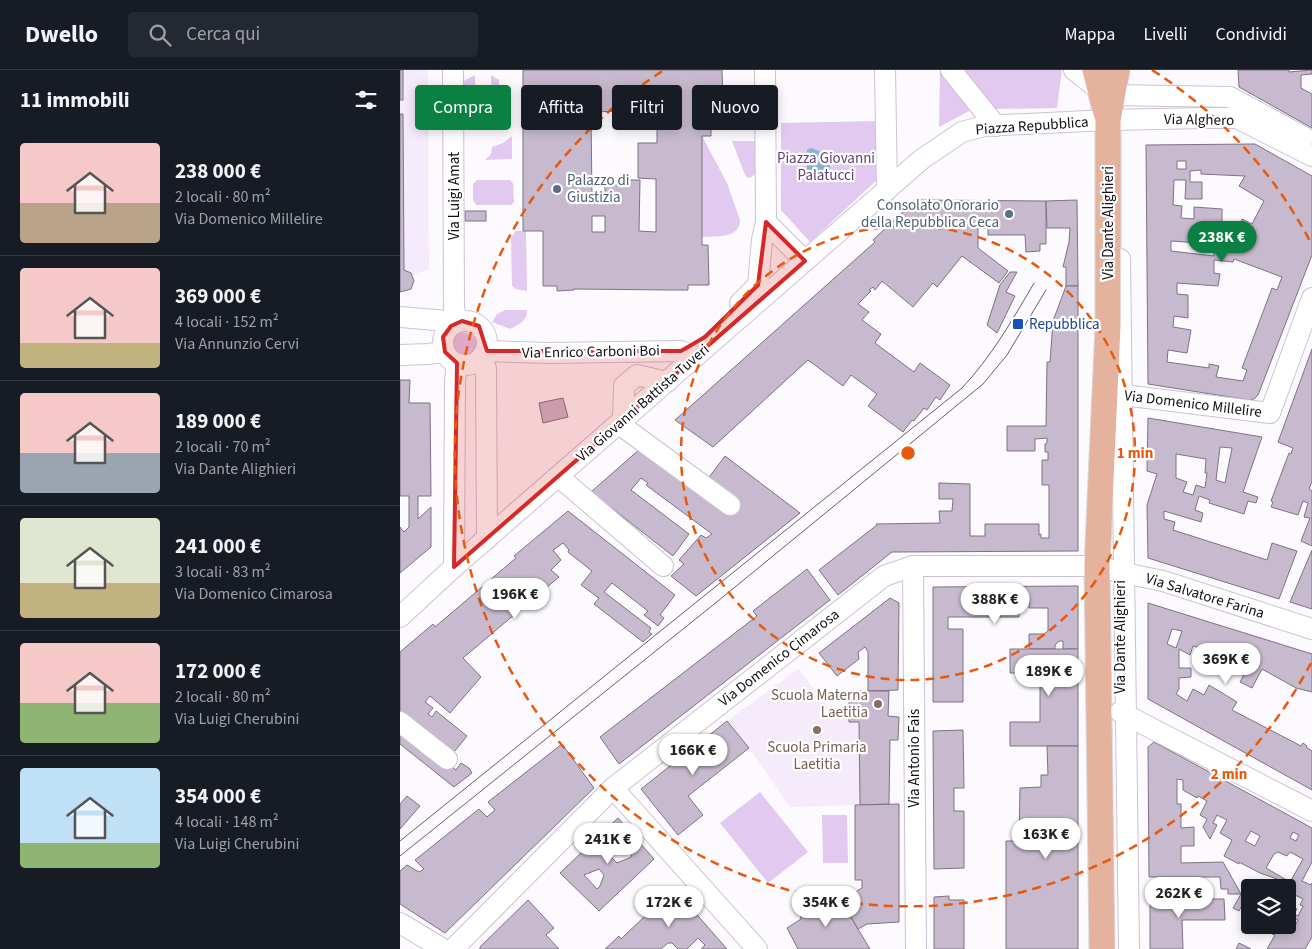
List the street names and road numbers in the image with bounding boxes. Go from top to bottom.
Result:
street label: Via Alghero [1164,109,1234,131]
street label: Piazza Repubblica [975,112,1089,140]
street label: Via Luigi Amat [444,152,465,240]
street label: Via Dante Alighieri [1098,166,1119,280]
street label: Via Giovanni Battista Tuveri [572,339,714,467]
street label: Via Enrico Carboni Boi [522,340,660,364]
street label: Via Domenico Millelire [1123,385,1263,423]
street label: Via Salvatore Farina [1143,568,1267,624]
street label: Via Dante Alighieri [1110,580,1131,694]
street label: Via Domenico Cimarosa [714,604,844,712]
street label: Via Antonio Fais [904,709,925,807]

